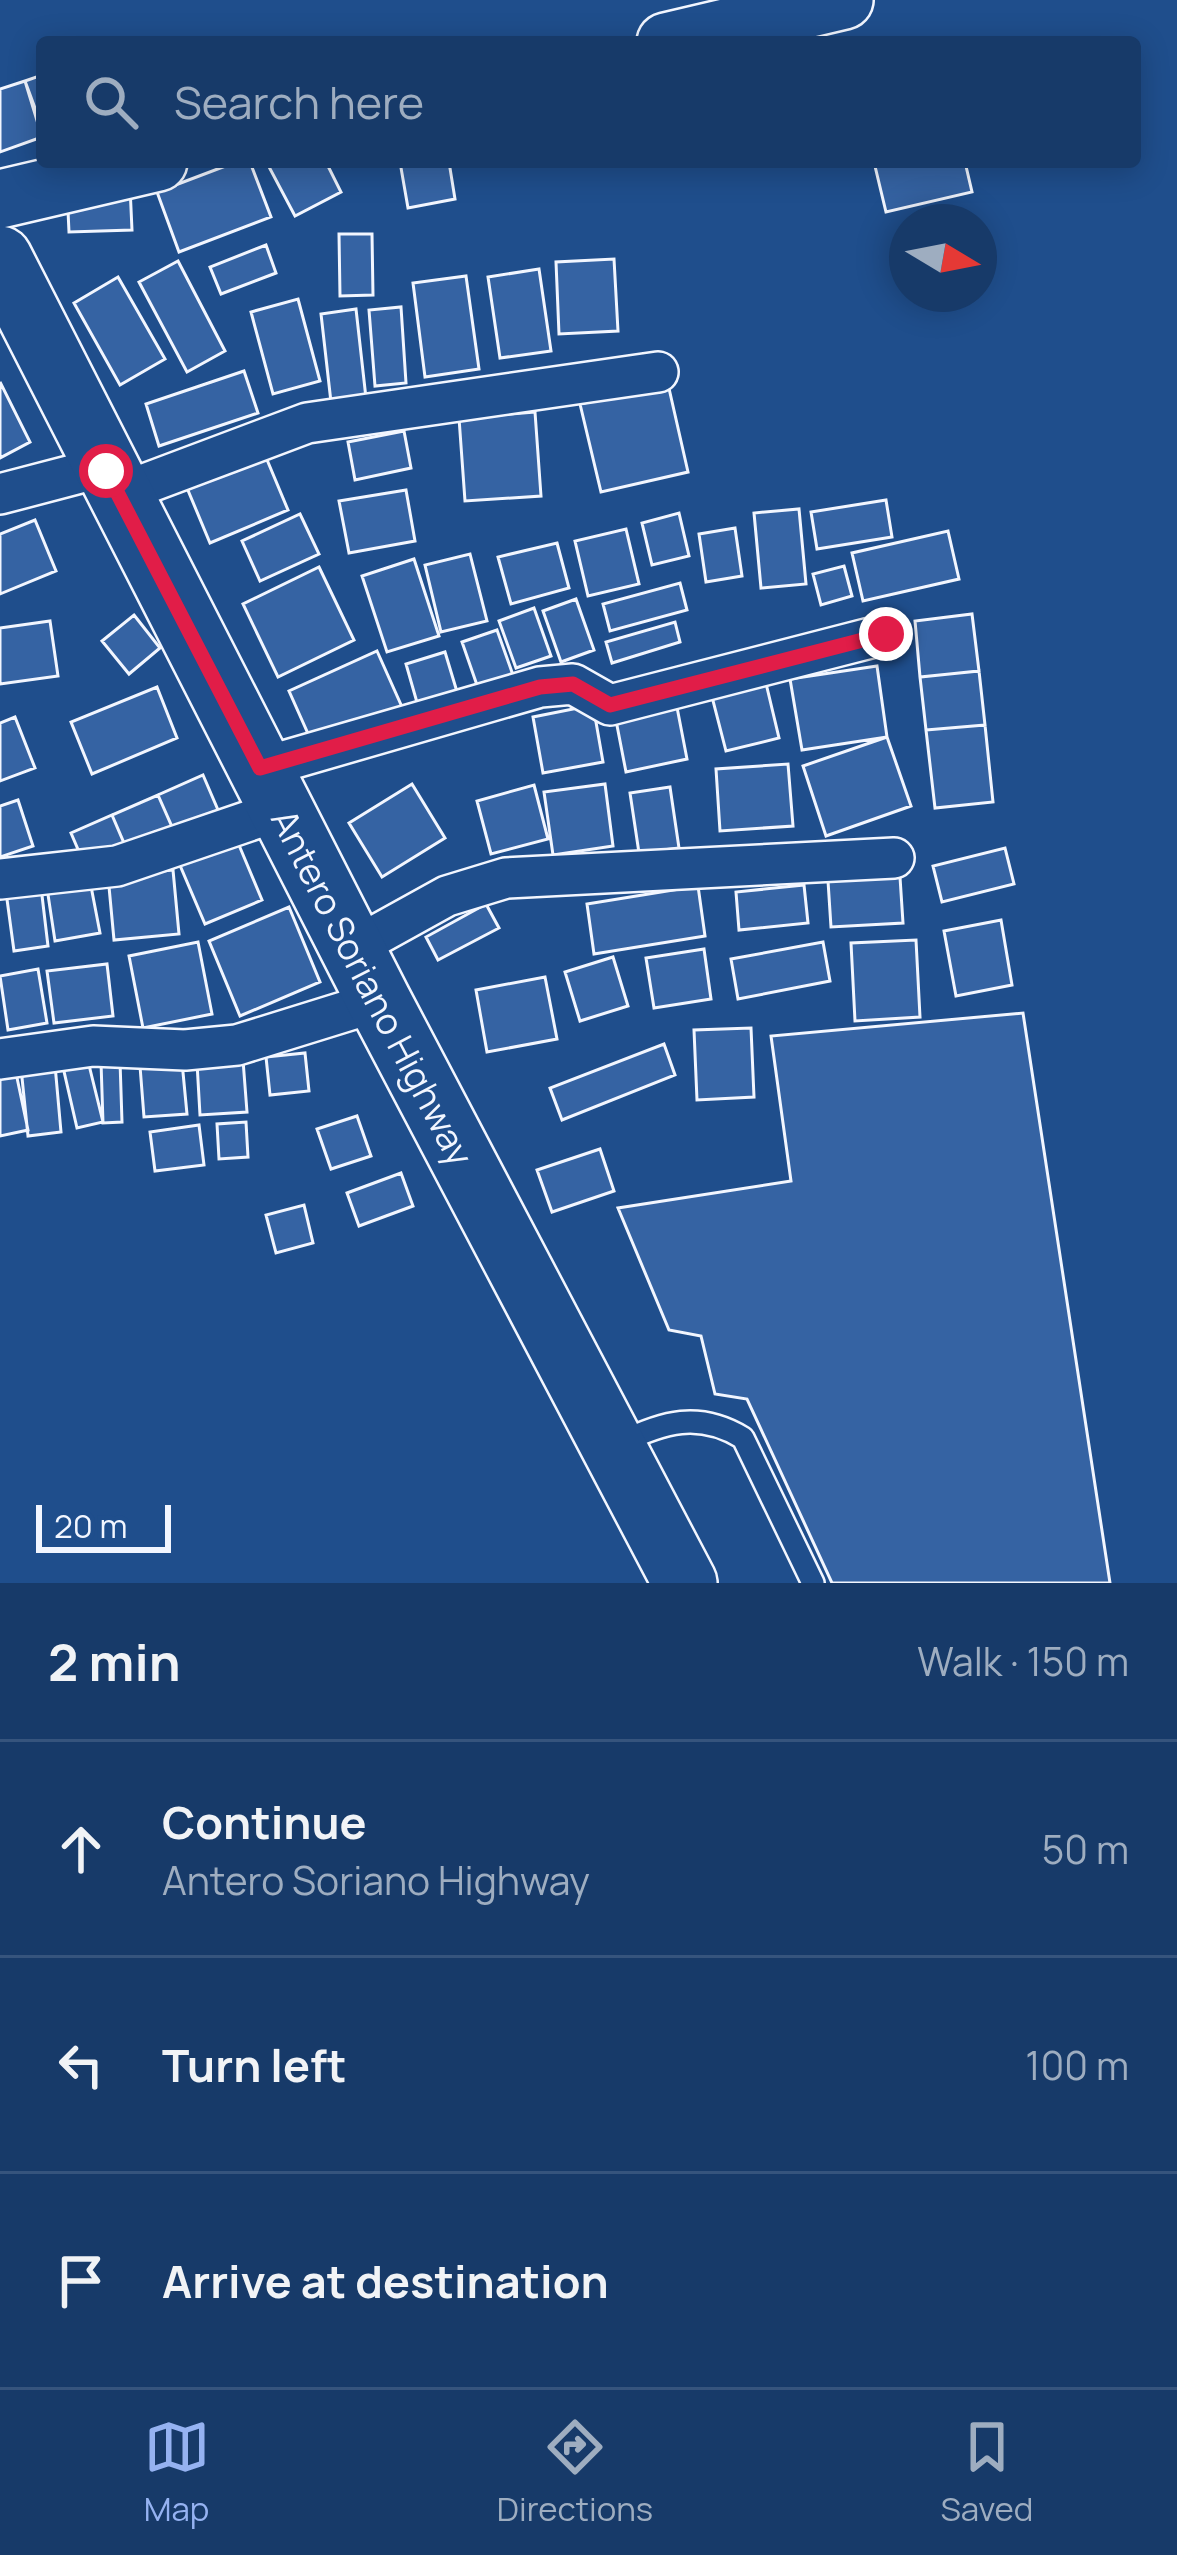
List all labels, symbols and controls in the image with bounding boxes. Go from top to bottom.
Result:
search box [36,36,1141,168]
icon: search [78,69,144,135]
text: Search here [174,71,424,133]
north arrow [889,204,997,312]
route start [79,444,133,498]
route end [859,607,913,661]
street label: Antero Soriano Highway [261,801,486,1174]
scale bar [36,1499,171,1552]
text: 20 m [54,1503,128,1548]
text: 2 min [48,1627,181,1696]
text: Walk · 150 m [917,1634,1129,1688]
text: Continue [162,1791,367,1853]
icon: ahead [48,1816,114,1882]
text: 50 m [1042,1822,1129,1876]
text: Antero Soriano Highway [162,1853,590,1907]
icon: left [48,2032,114,2098]
text: Turn left [162,2034,347,2096]
text: 100 m [1025,2038,1129,2092]
icon: arrive [48,2248,114,2314]
text: Arrive at destination [162,2250,609,2312]
tab: Map [144,2414,210,2531]
tab: Directions [497,2414,653,2531]
tab: Saved [940,2414,1033,2531]

